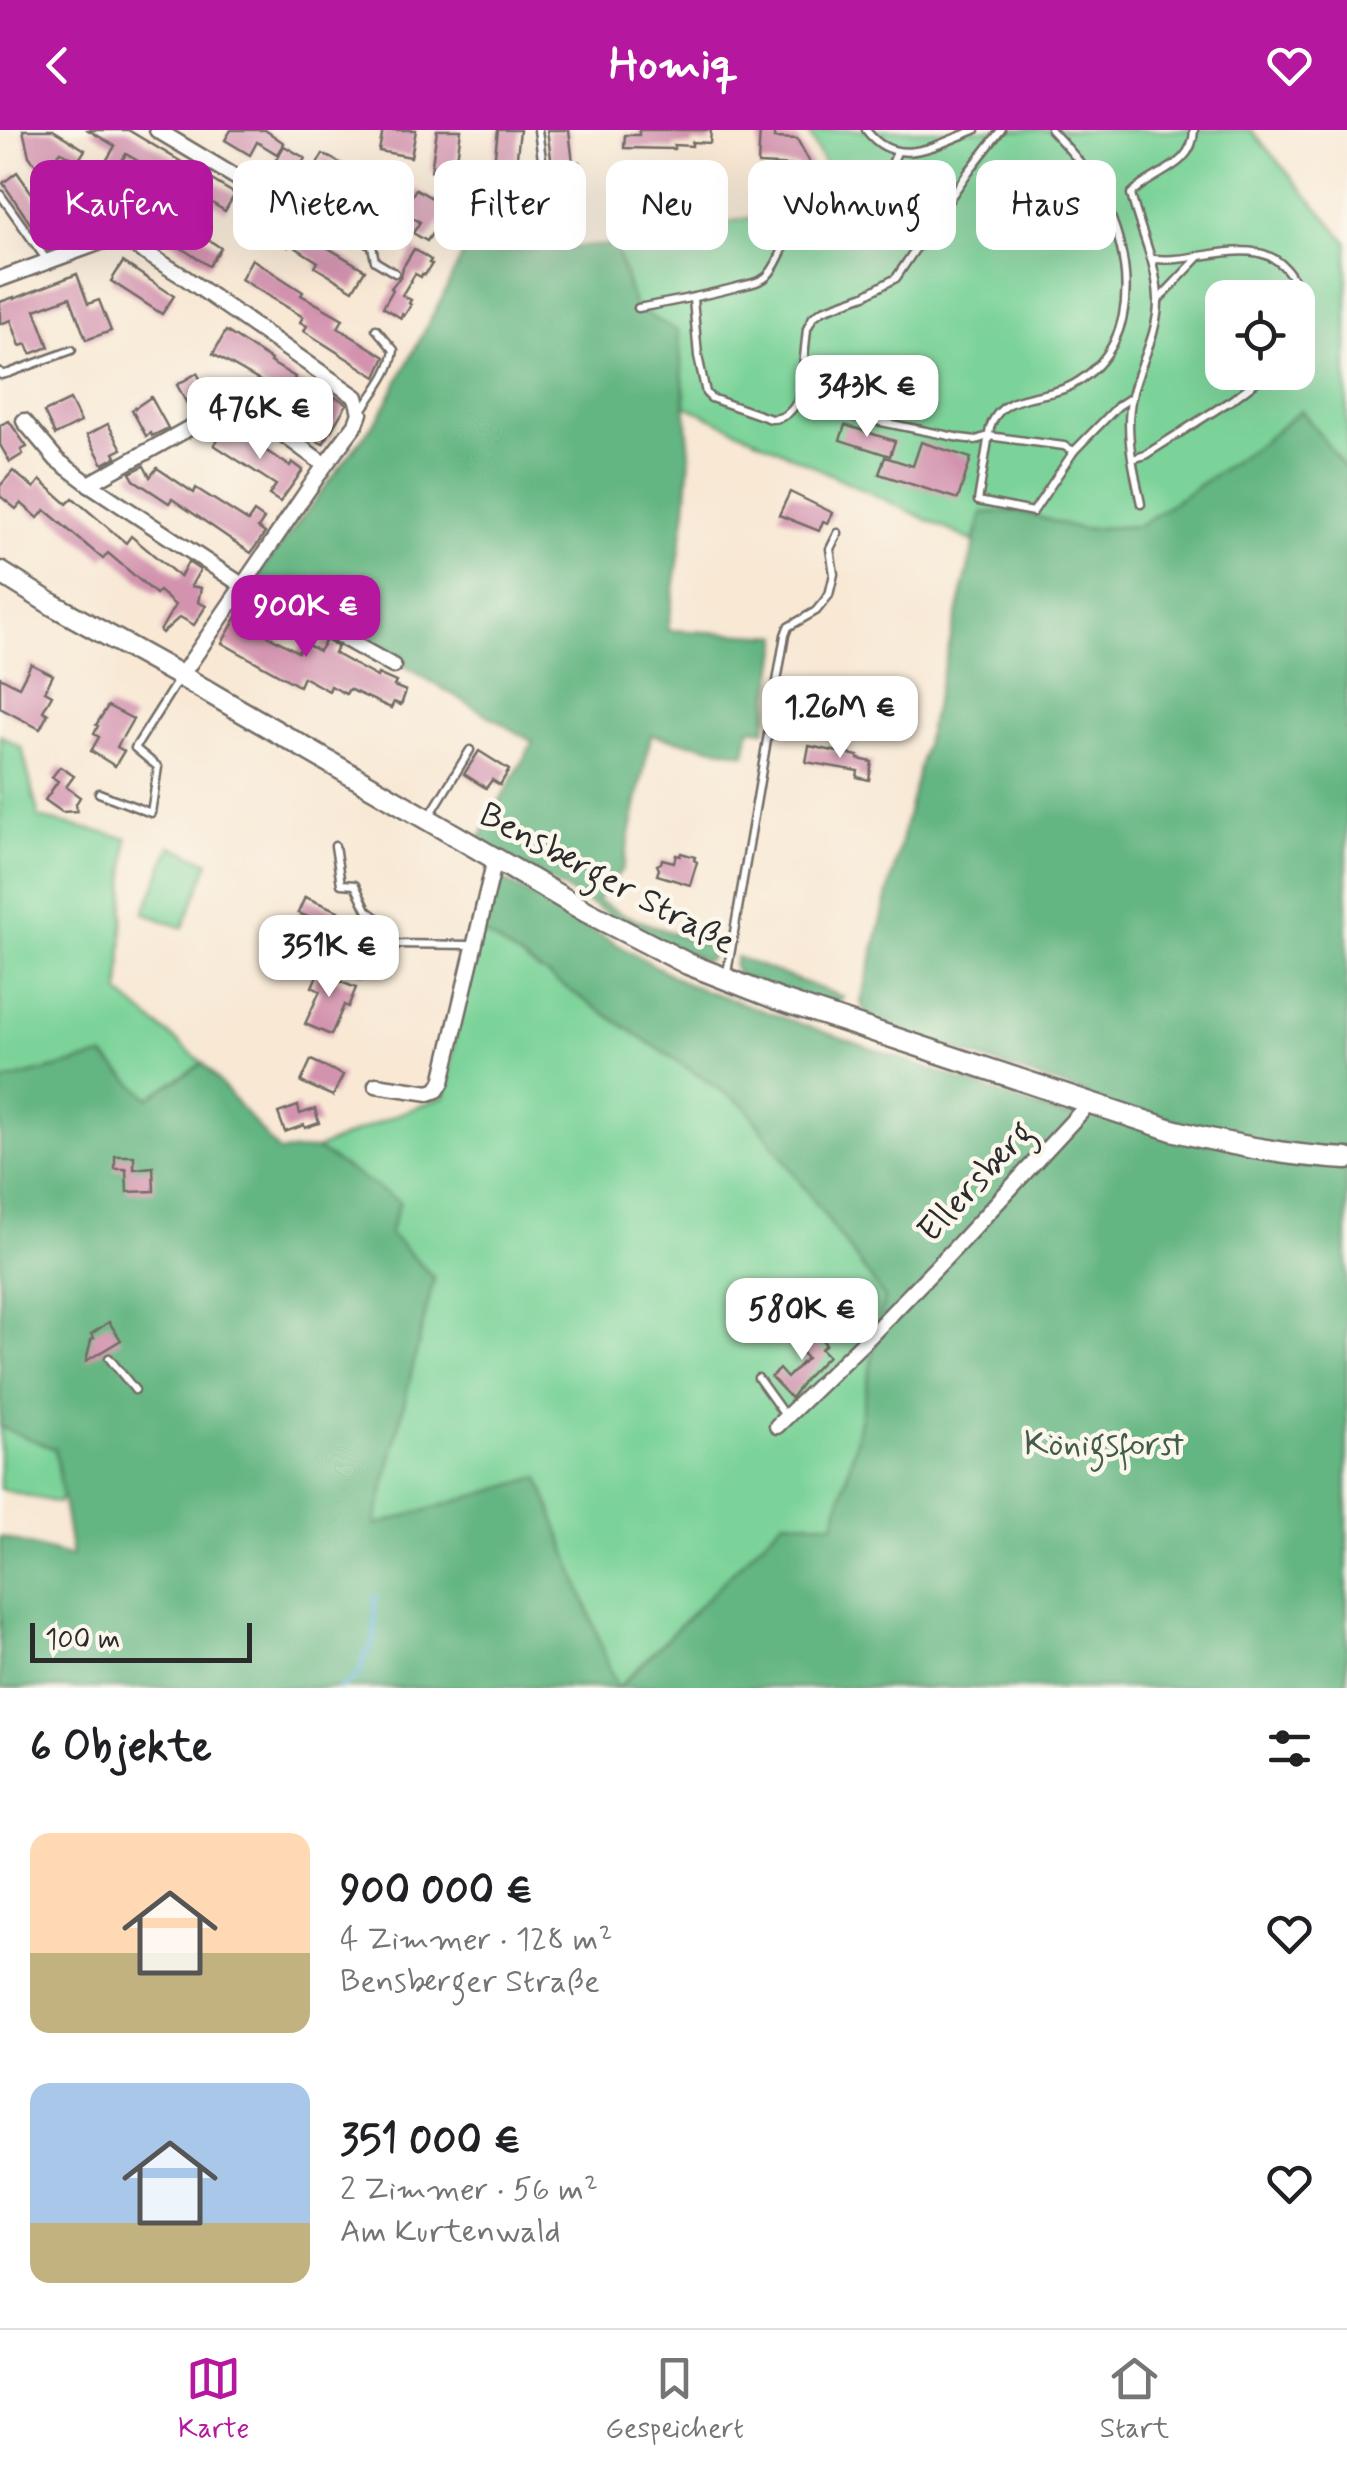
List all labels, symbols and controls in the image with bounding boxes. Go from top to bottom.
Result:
text: Homiq [609,36,738,95]
icon: back [30,38,85,93]
icon: heart [1262,38,1317,93]
chip: Kaufen [30,160,213,250]
chip: Mieten [233,160,414,250]
chip: Filter [434,160,586,250]
chip: Neu [606,160,728,250]
chip: Wohnung [748,160,956,250]
chip: Haus [976,160,1116,250]
map controls [1205,280,1315,390]
button: locate [1205,280,1315,390]
pin: 343K € [786,355,948,440]
text: 343K € [817,366,917,408]
pin: 476K € [179,377,341,462]
text: 476K € [209,388,311,430]
pin: 900K € [225,575,387,660]
text: 900K € [253,586,359,628]
pin: 1.26M € [748,676,932,761]
text: 1.26M € [784,687,896,729]
street label: Bensberger Straße [469,792,743,970]
pin: 351K € [248,915,410,1000]
text: 351K € [281,926,377,968]
street label: Ellersberg [908,1111,1047,1256]
pin: 580K € [721,1278,883,1363]
text: 580K € [748,1289,856,1331]
park label: Königsforst [1024,1422,1184,1472]
scale bar [30,1618,252,1662]
text: 100 m [45,1622,120,1659]
text: 6 Objekte [30,1721,212,1776]
icon: filters [1262,1721,1317,1776]
text: 900 000 € [340,1864,533,1919]
icon: home [110,1873,230,1993]
icon: heart [1262,1906,1317,1961]
text: 4 Zimmer · 128 m² [340,1919,613,1961]
text: Bensberger Straße [340,1961,600,2003]
text: 351 000 € [340,2114,521,2169]
icon: home [110,2123,230,2243]
icon: heart [1262,2156,1317,2211]
text: 2 Zimmer · 56 m² [340,2169,598,2211]
text: Am Kurtenwald [340,2211,561,2253]
tab: Karte [178,2351,249,2448]
tab: Gespeichert [605,2351,744,2448]
tab: Start [1100,2351,1169,2448]

